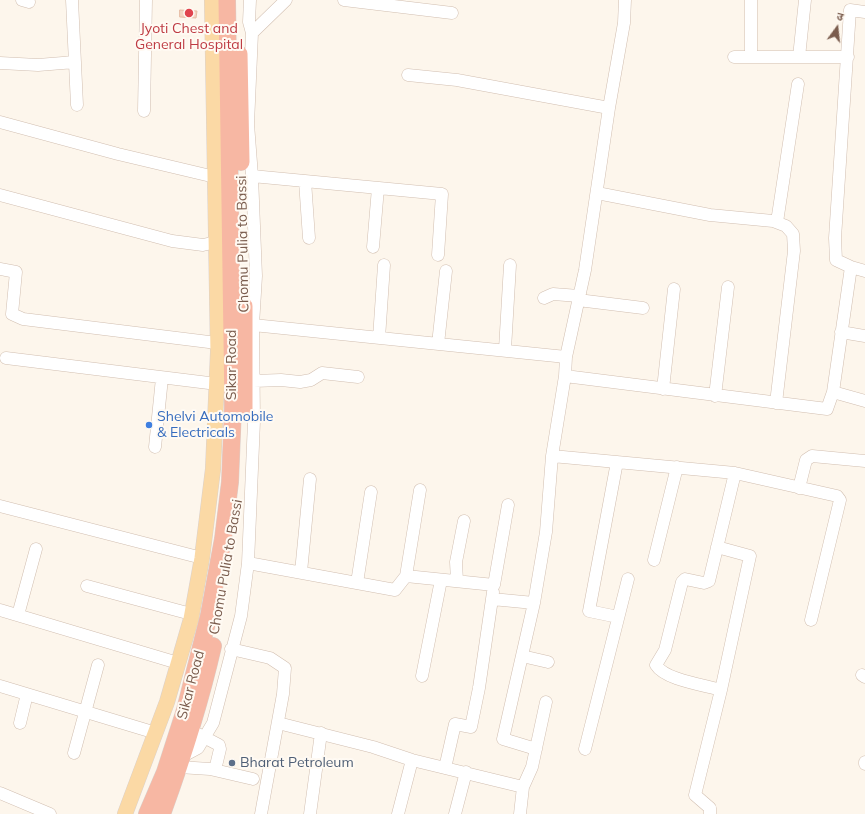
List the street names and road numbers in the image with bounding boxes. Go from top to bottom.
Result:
street label: Chomu Pulia to Bassi [233,175,253,313]
street label: Sikar Road [224,330,240,400]
street label: Chomu Pulia to Bassi [206,498,246,636]
street label: Sikar Road [174,649,208,721]

